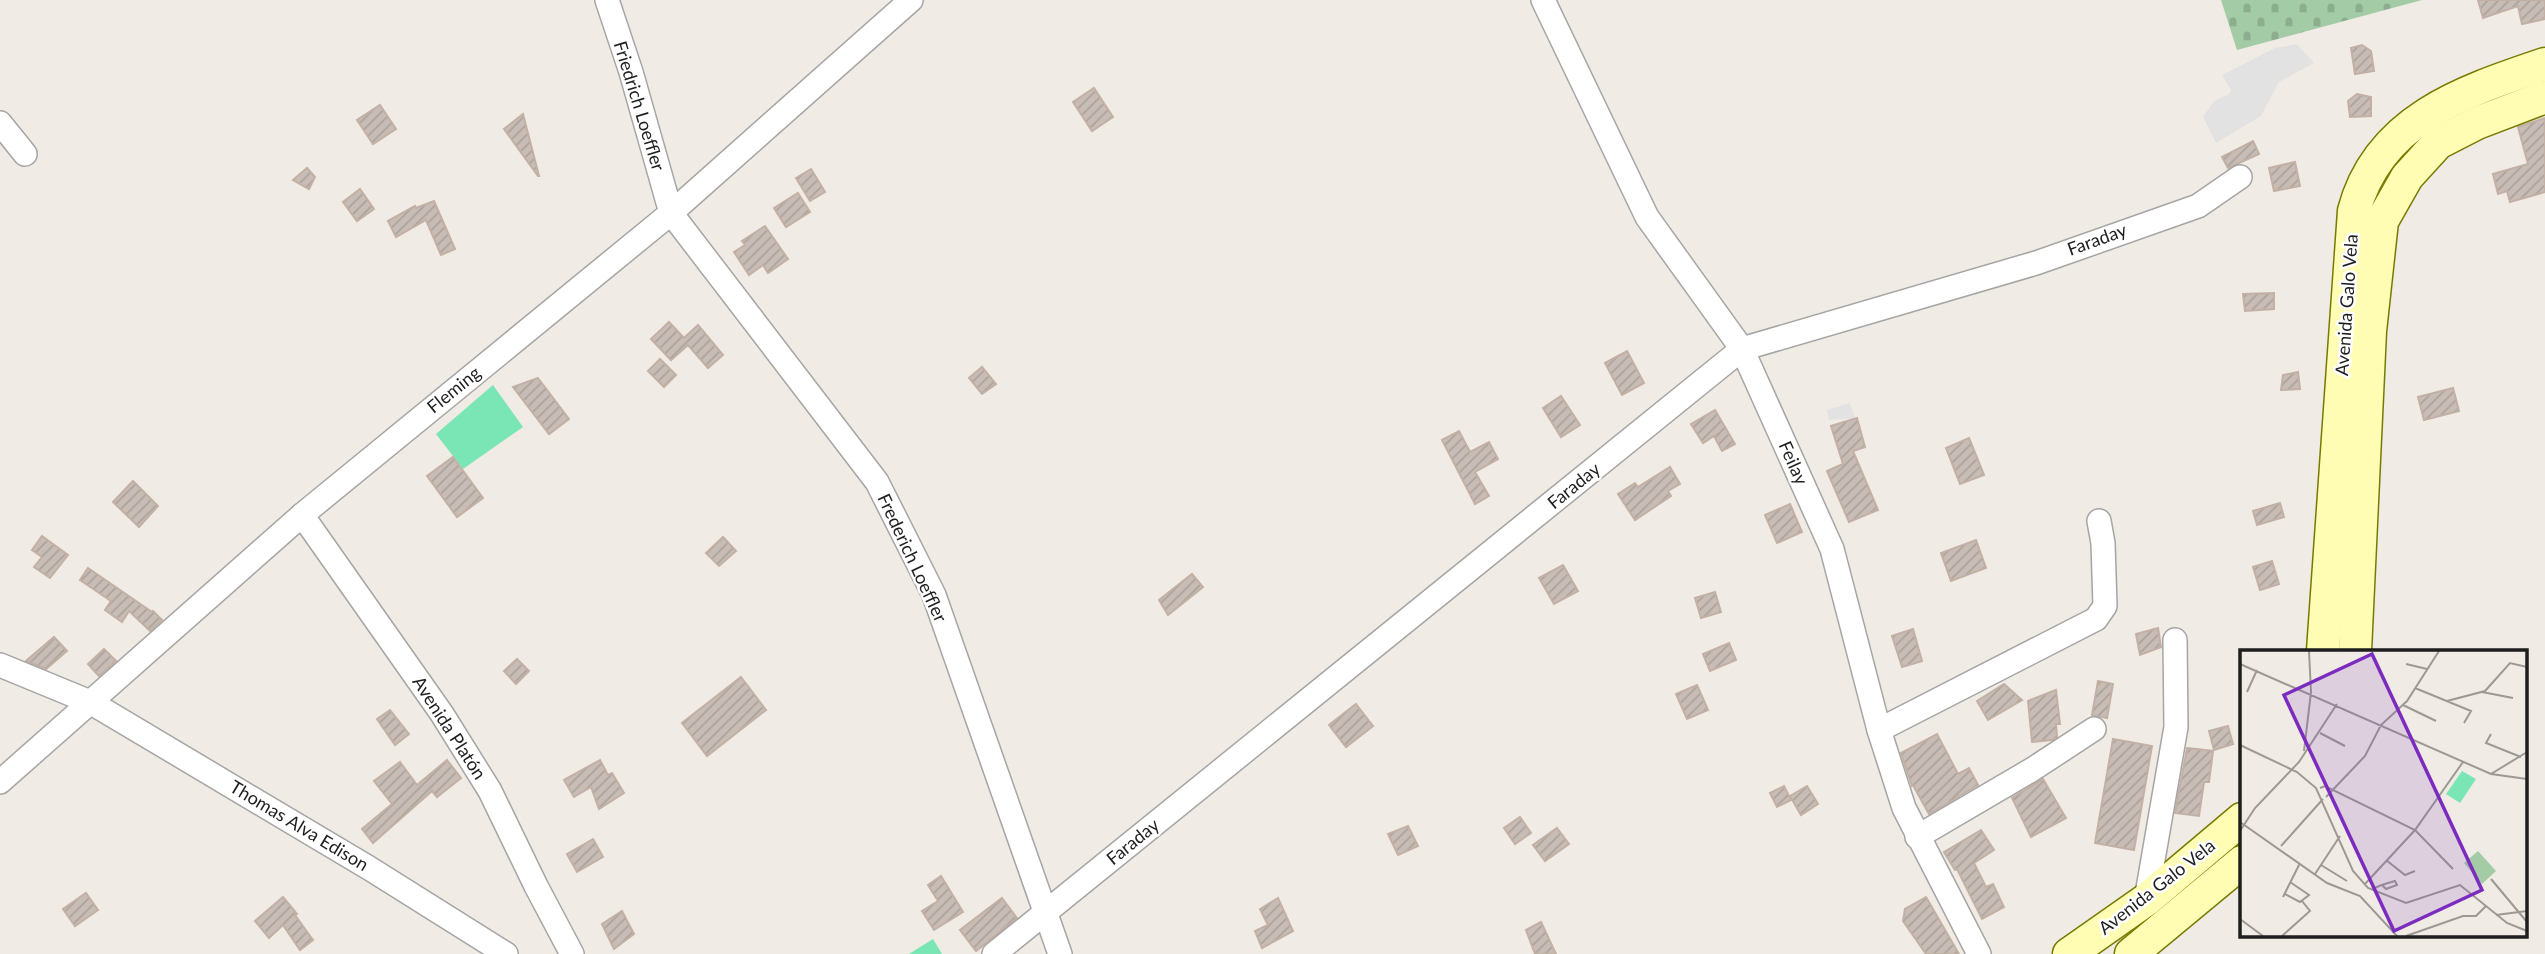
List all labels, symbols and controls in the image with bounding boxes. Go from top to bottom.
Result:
street label: Friedrich Loeffler [610,38,670,174]
street label: Faraday [2064,218,2130,260]
street label: Avenida Galo Vela [2330,233,2362,377]
street label: Fleming [422,361,485,417]
street label: Feilay [1775,437,1814,488]
street label: Faraday [1543,457,1605,513]
street label: Frederich Loeffler [873,490,953,626]
inset map [2240,650,2528,936]
street label: Avenida Platón [408,672,491,783]
street label: Thomas Alva Edison [226,775,373,875]
street label: Faraday [1102,813,1164,869]
street label: Avenida Galo Vela [2094,834,2219,939]

